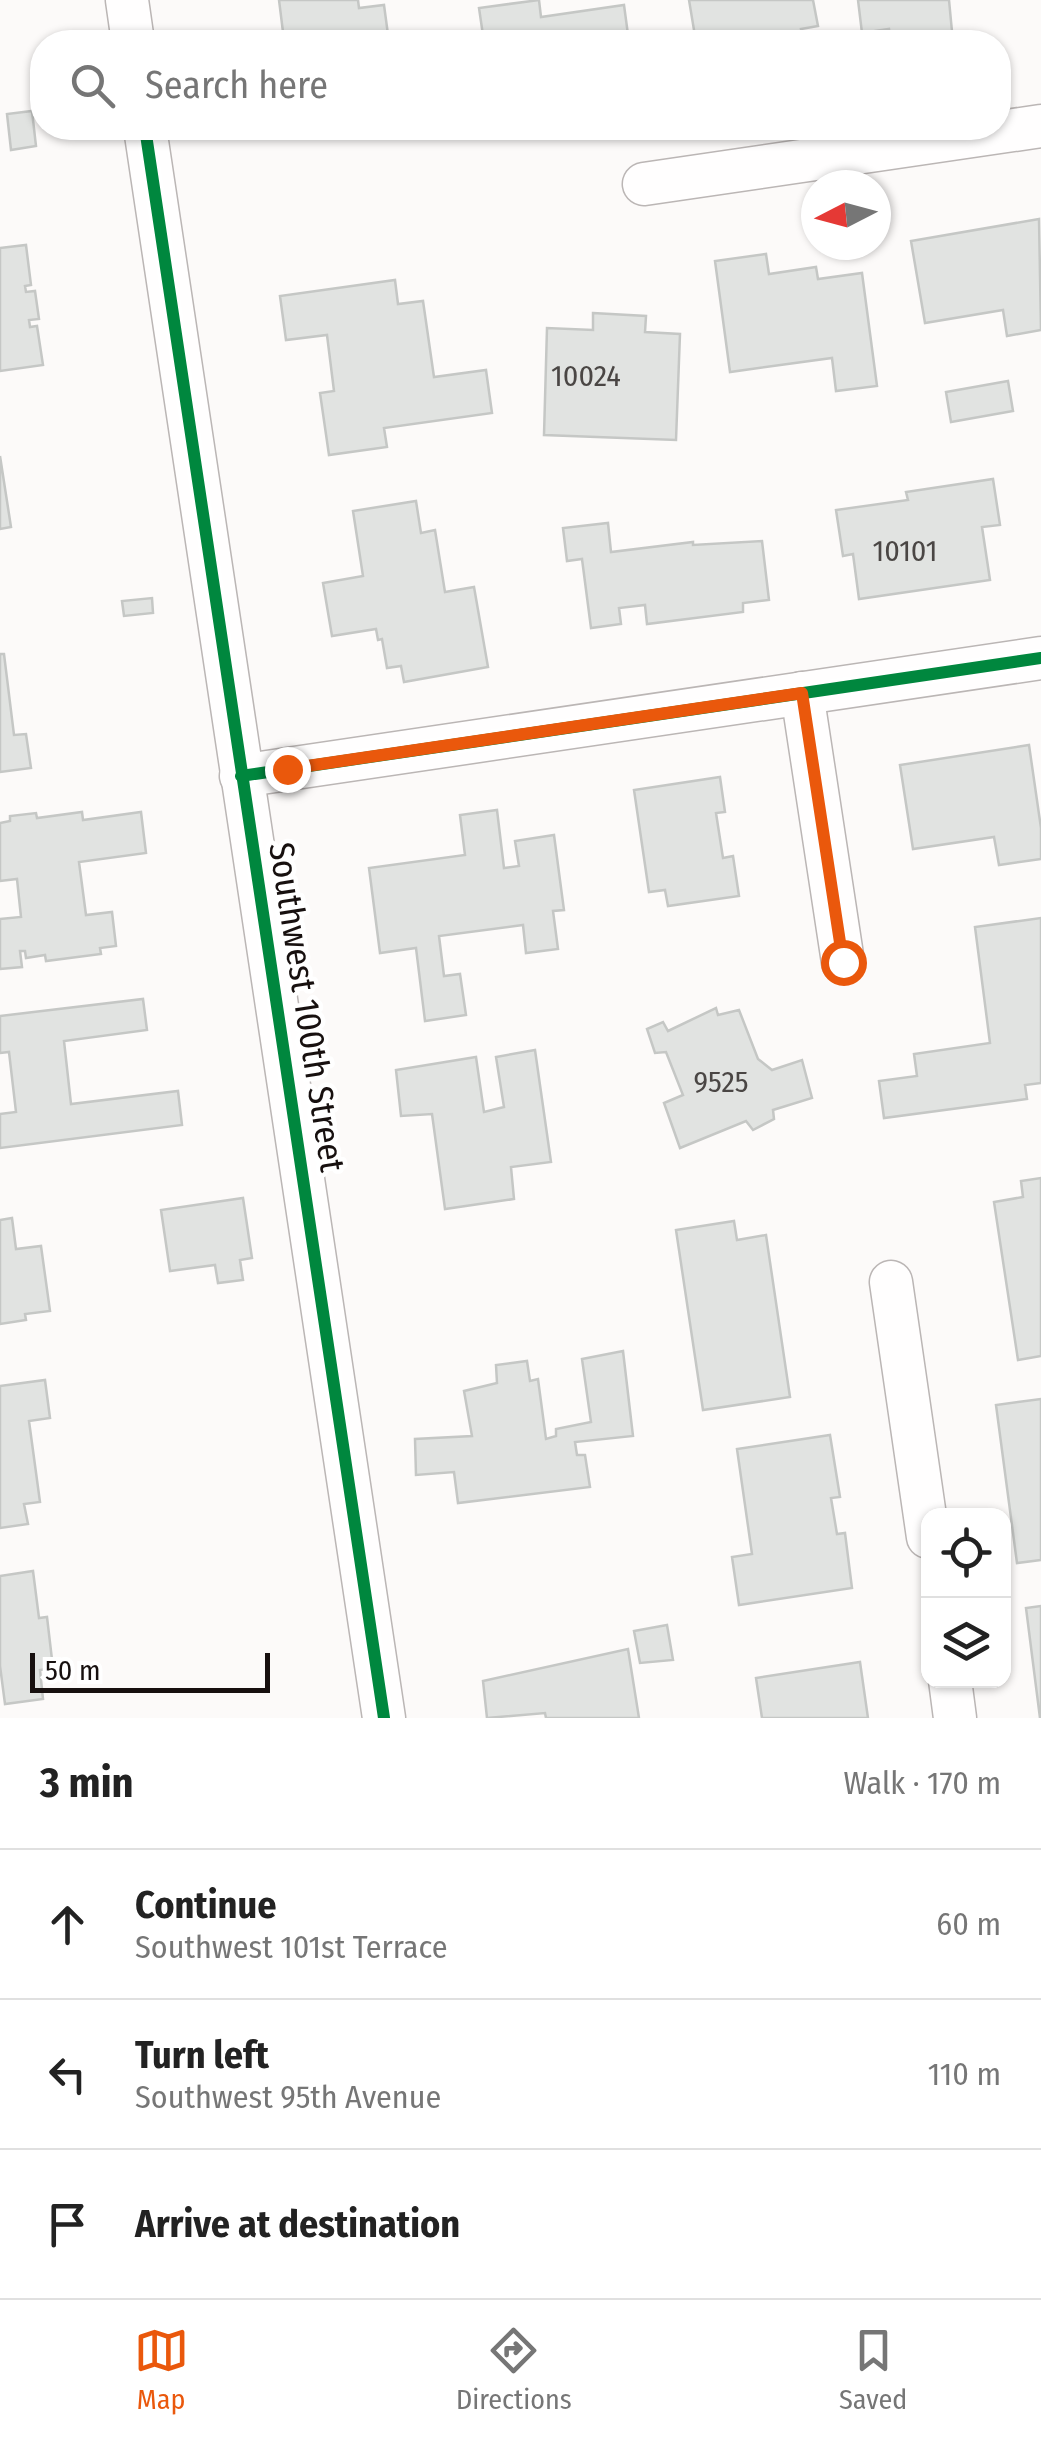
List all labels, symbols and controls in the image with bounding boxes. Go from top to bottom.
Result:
search box [30,30,1011,140]
icon: search [65,58,120,113]
text: Search here [145,62,328,108]
north arrow [801,170,891,260]
house number: 10024 [551,358,621,394]
house number: 10101 [873,533,937,569]
route end [265,747,311,793]
street label: Southwest 100th Street [260,839,354,1175]
route start [821,940,867,986]
house number: 9525 [693,1064,749,1100]
map controls [921,1508,1011,1688]
button: locate [921,1508,1011,1598]
button: layers [921,1598,1011,1688]
scale bar [30,1648,270,1692]
text: 50 m [45,1654,101,1687]
text: 3 min [40,1758,134,1808]
text: Walk · 170 m [844,1764,1001,1802]
text: Continue [135,1882,276,1928]
icon: ahead [40,1897,95,1952]
text: 60 m [936,1905,1001,1943]
text: Southwest 101st Terrace [135,1928,447,1966]
text: Turn left [135,2032,269,2078]
icon: left [40,2047,95,2102]
text: 110 m [928,2055,1001,2093]
text: Southwest 95th Avenue [135,2078,441,2116]
icon: arrive [40,2197,95,2252]
text: Arrive at destination [135,2201,460,2247]
tab: Map [134,2323,189,2416]
tab: Directions [456,2323,572,2416]
tab: Saved [839,2323,907,2416]

